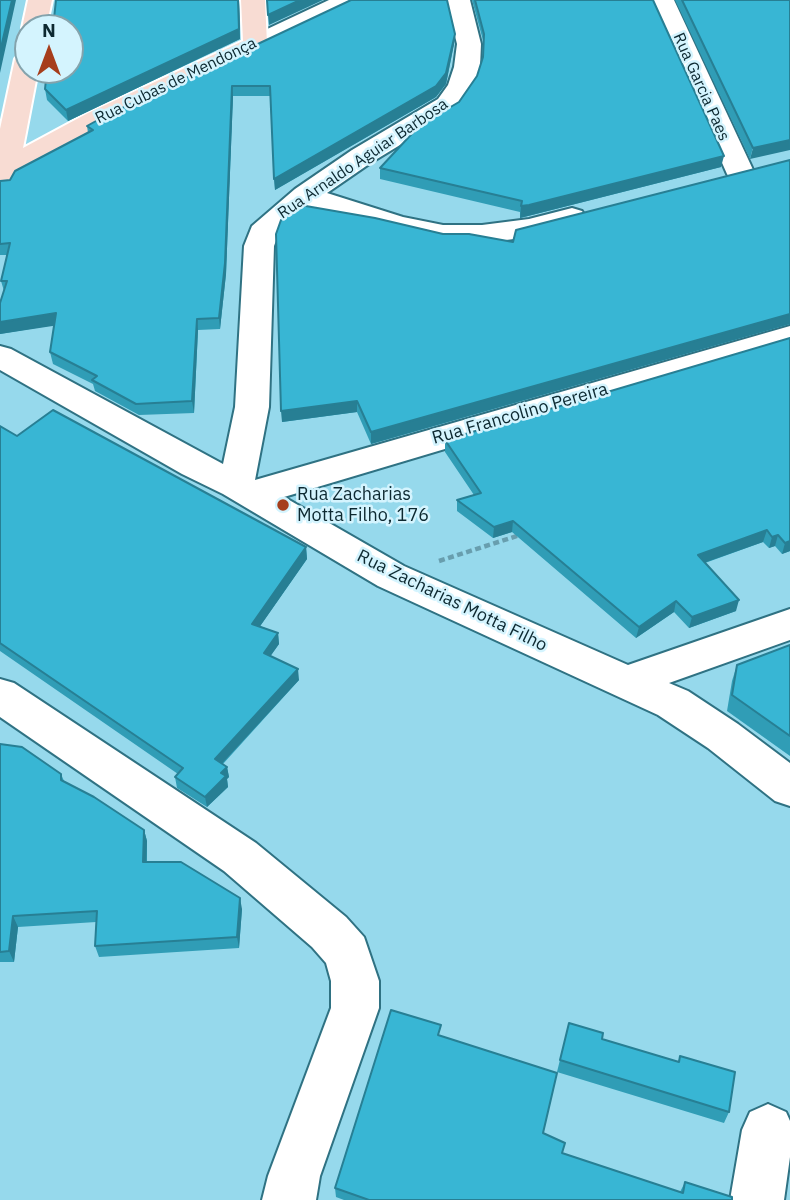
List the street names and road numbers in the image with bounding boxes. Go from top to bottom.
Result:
street label: Rua Garcia Paes [669,30,733,144]
street label: Rua Cubas de Mendonça [92,34,260,128]
street label: Rua Arnaldo Aguiar Barbosa [274,95,452,223]
street label: Rua Francolino Pereira [429,379,611,449]
street label: Rua Zacharias Motta Filho [353,545,551,657]

